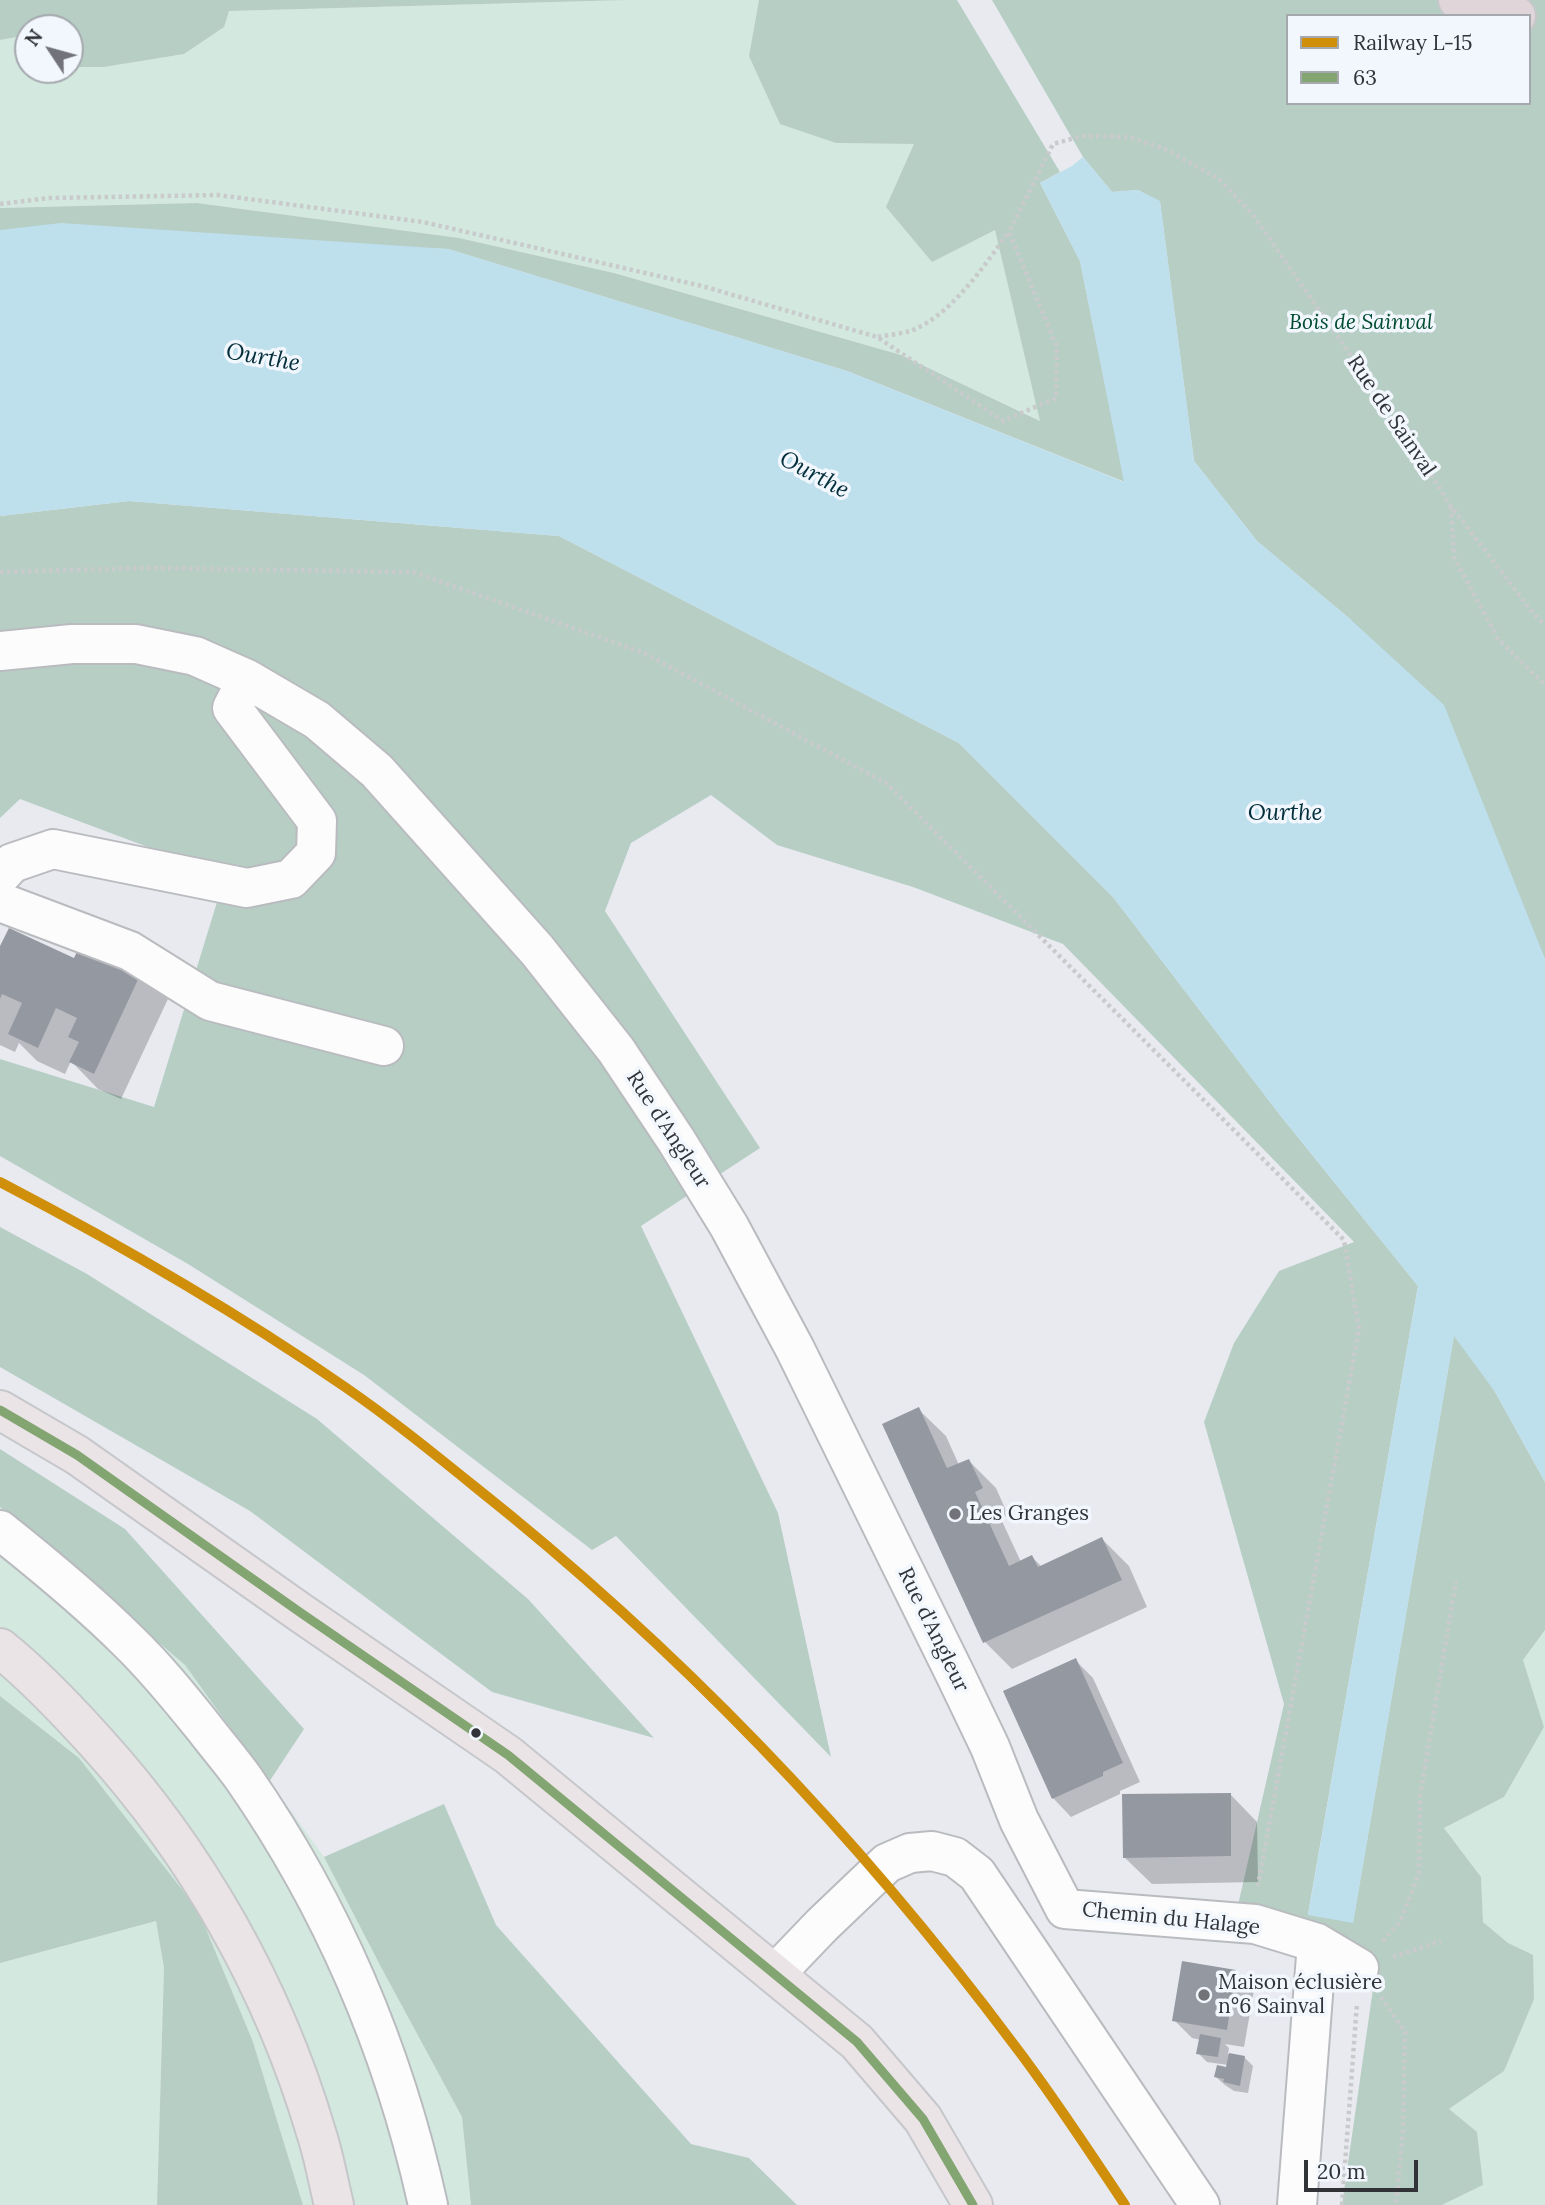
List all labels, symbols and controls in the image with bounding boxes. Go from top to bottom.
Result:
north arrow [14,14,84,84]
legend [1286,14,1531,105]
text: N [20,25,48,51]
text: Railway L-15 [1353,29,1473,56]
text: 63 [1353,64,1377,91]
park label: Bois de Sainval [1289,310,1433,336]
water label: Ourthe [224,338,302,378]
street label: Rue de Sainval [1341,351,1441,481]
water label: Ourthe [775,445,853,505]
water label: Ourthe [1248,799,1322,827]
street label: Rue d'Angleur [621,1066,715,1194]
place label: Les Granges [969,1501,1089,1527]
marker: Les Granges [947,1506,963,1522]
street label: Rue d'Angleur [892,1564,974,1696]
unlabelled marker [469,1726,483,1740]
street label: Chemin du Halage [1081,1897,1261,1941]
place label: Maison éclusière n°6 Sainval [1218,1970,1382,2020]
marker: Maison éclusière n°6 Sainval [1196,1987,1212,2003]
scale bar [1307,2146,1421,2190]
text: 20 m [1317,2158,1366,2185]

